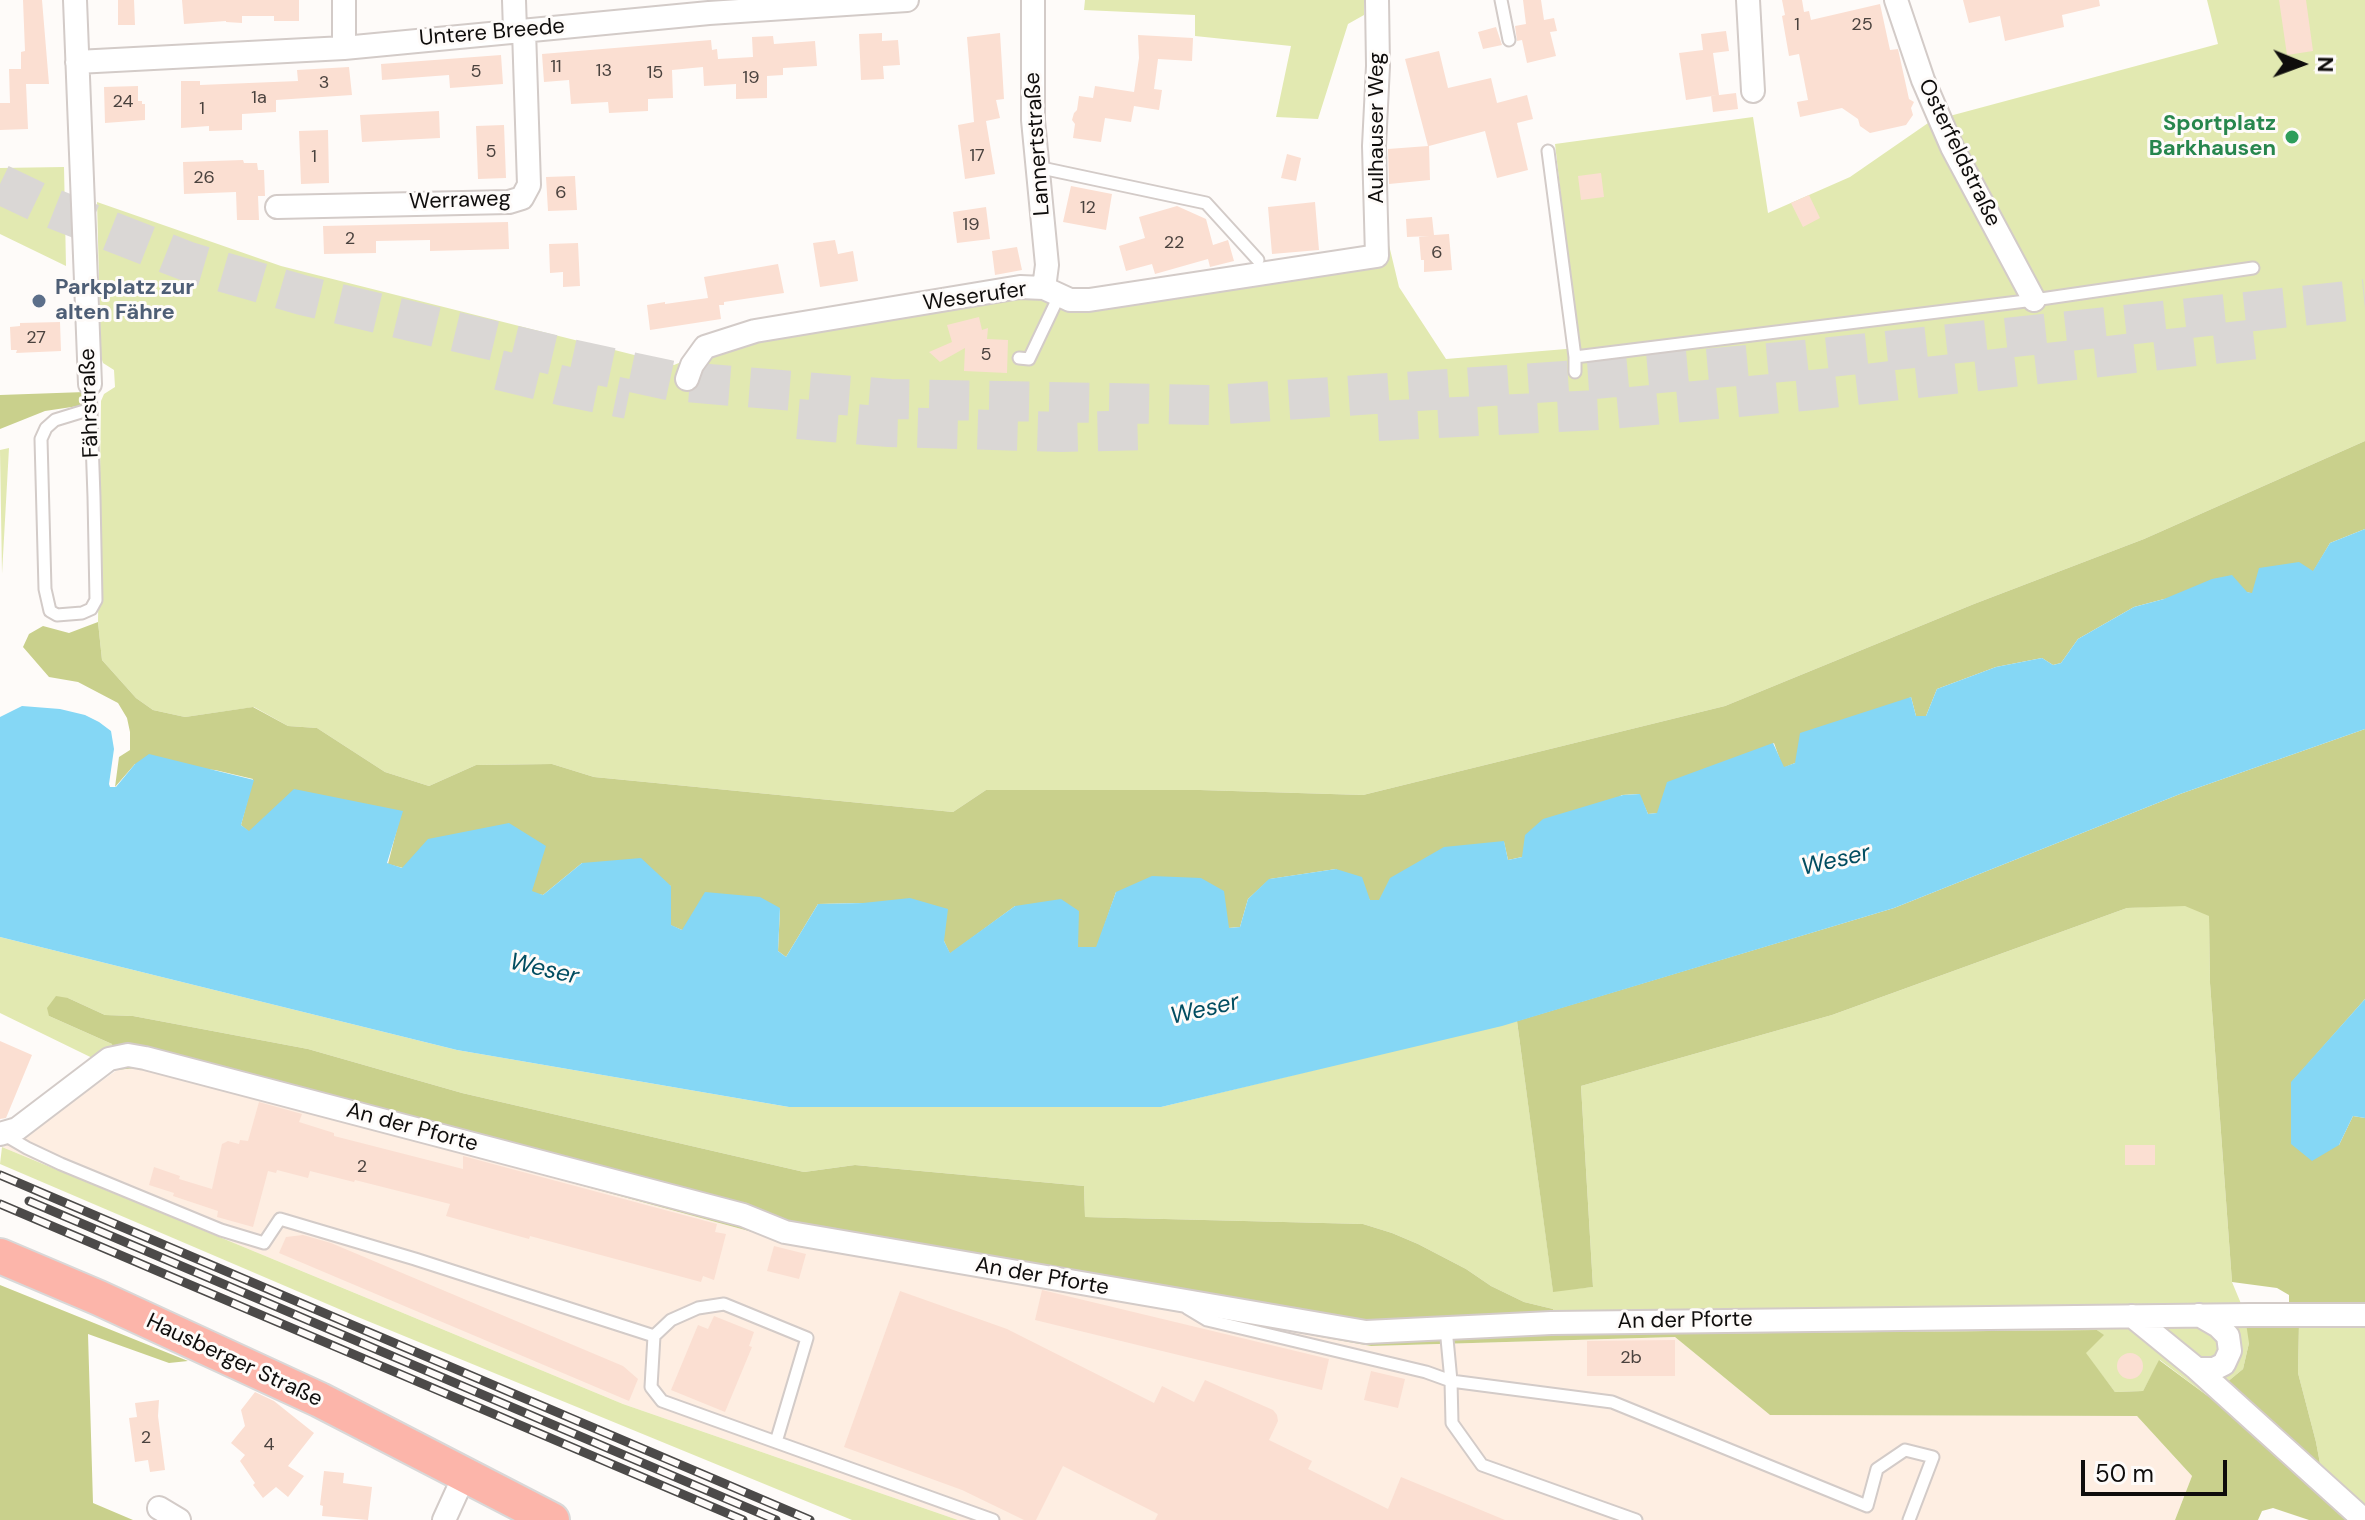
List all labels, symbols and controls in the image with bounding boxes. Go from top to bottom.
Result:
street label: Untere Breede [418,13,566,53]
house number: 1 [1794,14,1800,36]
house number: 25 [1851,14,1873,36]
north arrow [2261,24,2341,104]
street label: Aulhauser Weg [1364,52,1390,204]
house number: 11 [550,56,562,78]
text: N [2311,56,2340,73]
house number: 13 [596,60,612,82]
house number: 5 [471,61,481,83]
house number: 15 [647,62,663,84]
house number: 19 [743,67,759,89]
street label: Lannertstraße [1020,71,1056,217]
house number: 3 [319,72,329,94]
street label: Osterfeldstraße [1912,75,2006,231]
house number: 1a [251,87,267,109]
house number: 24 [113,91,133,113]
house number: 1 [199,98,205,120]
place label: Sportplatz Barkhausen [2149,111,2276,162]
marker: Sportplatz Barkhausen [2283,128,2301,146]
house number: 5 [486,141,496,163]
house number: 17 [969,145,985,167]
house number: 1 [311,146,317,168]
house number: 26 [193,167,215,189]
house number: 6 [555,182,567,204]
street label: Werraweg [409,186,511,216]
house number: 12 [1080,197,1096,219]
house number: 19 [963,214,979,236]
house number: 2 [345,228,355,250]
house number: 22 [1164,232,1184,254]
house number: 6 [1431,242,1443,264]
place label: Parkplatz zur alten Fähre [55,275,194,326]
street label: Weserufer [921,277,1029,317]
marker: Parkplatz zur alten Fähre [30,292,48,310]
house number: 27 [26,327,46,349]
house number: 5 [981,344,991,366]
street label: Fährstraße [75,348,105,458]
water label: Weser [1799,839,1873,883]
water label: Weser [507,948,581,992]
water label: Weser [1168,988,1242,1032]
street label: An der Pforte [343,1098,481,1158]
house number: 2 [357,1156,367,1178]
street label: An der Pforte [973,1252,1111,1302]
street label: An der Pforte [1617,1307,1753,1335]
street label: Hausberger Straße [142,1309,326,1413]
house number: 2b [1620,1347,1642,1369]
house number: 2 [141,1427,151,1449]
house number: 4 [264,1434,274,1456]
scale bar [2085,1444,2231,1494]
text: 50 m [2095,1458,2154,1489]

